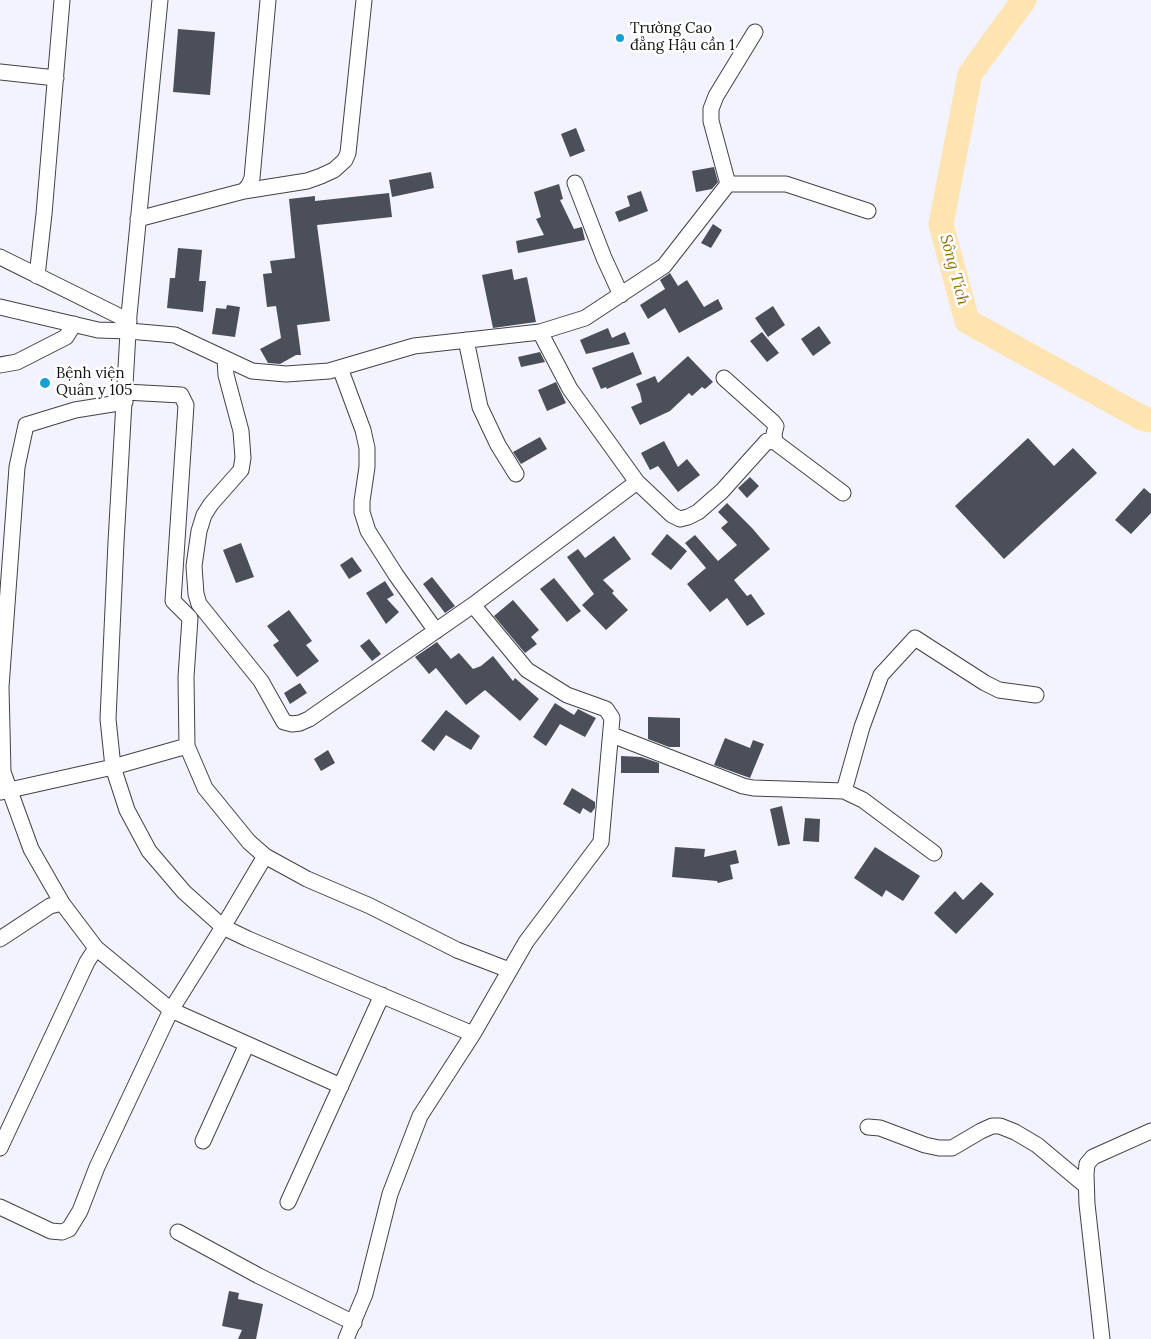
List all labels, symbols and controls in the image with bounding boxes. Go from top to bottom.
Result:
place label: Trường Cao đẳng Hậu cần 1 [630,20,735,55]
marker: Trường Cao đẳng Hậu cần 1 [614,32,626,44]
water label: Sông Tích [935,233,973,307]
place label: Bệnh viện Quân y 105 [56,365,132,400]
marker: Bệnh viện Quân y 105 [38,376,52,390]

